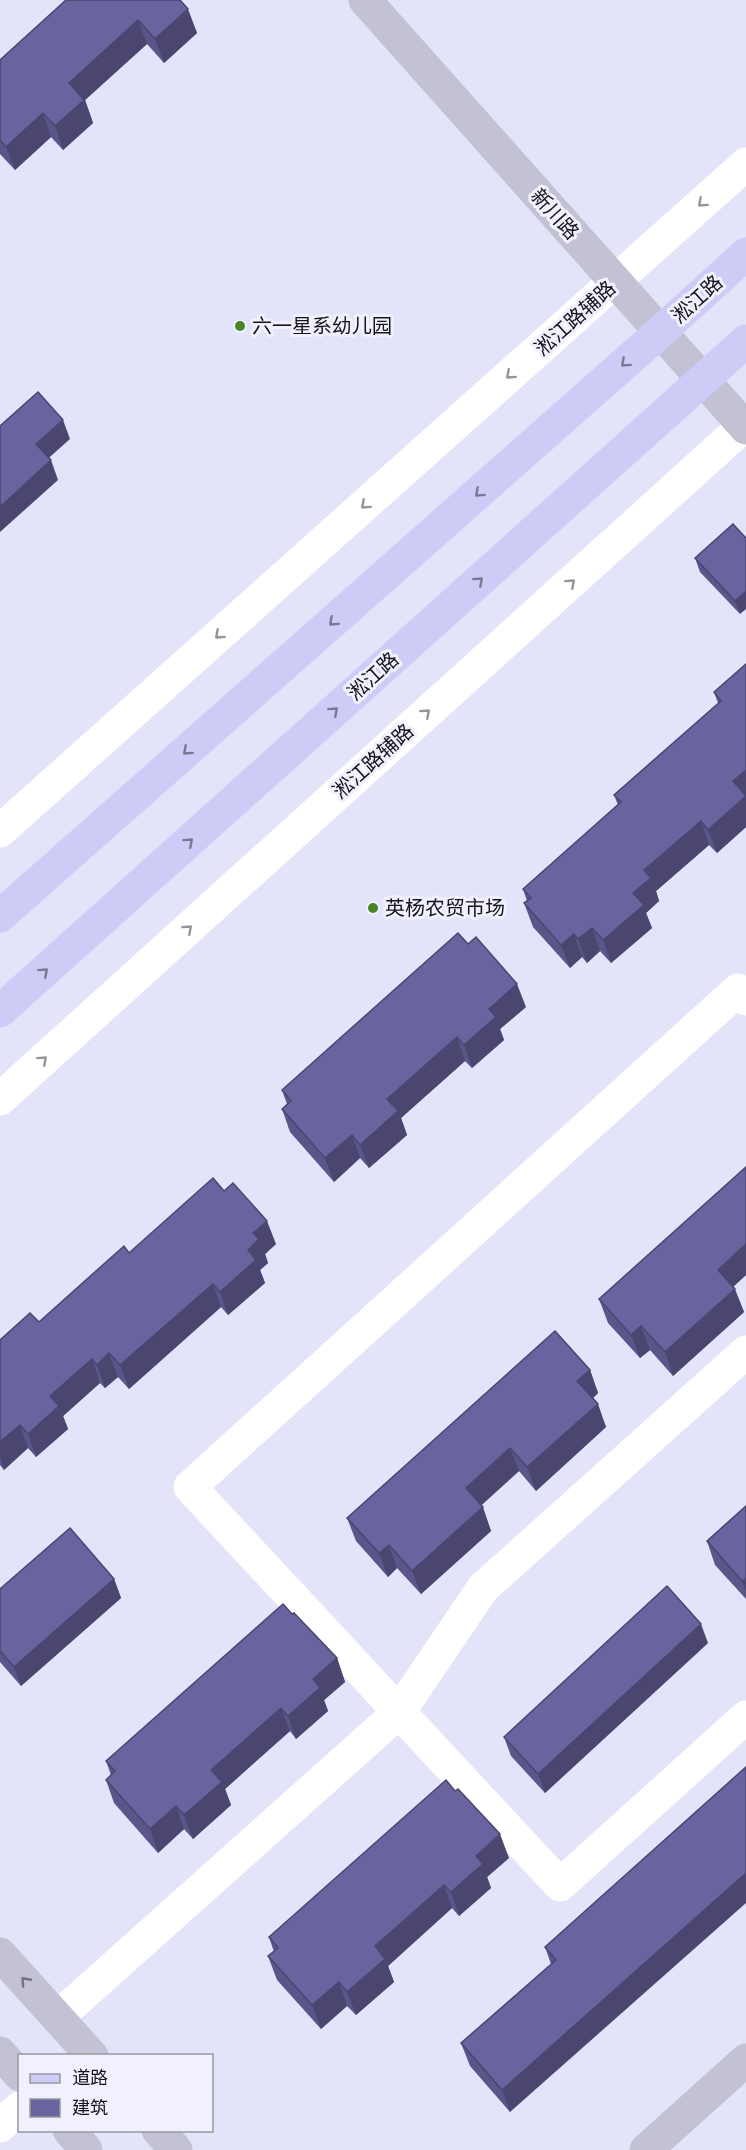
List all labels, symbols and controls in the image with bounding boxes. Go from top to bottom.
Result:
street label: 新川路 [526,184,584,244]
one-way arrow [699,196,709,207]
street label: 淞江路 [667,270,727,328]
street label: 淞江路辅路 [530,276,620,360]
place label: 六一星系幼儿园 [252,314,392,338]
marker: 六一星系幼儿园 [233,319,247,333]
one-way arrow [621,356,632,367]
one-way arrow [506,368,517,379]
one-way arrow [475,486,486,497]
one-way arrow [361,498,372,509]
one-way arrow [472,577,482,588]
one-way arrow [564,579,575,590]
one-way arrow [329,615,340,626]
one-way arrow [215,628,226,639]
street label: 淞江路 [343,647,403,705]
one-way arrow [327,707,337,718]
one-way arrow [419,709,430,720]
street label: 淞江路辅路 [328,719,418,803]
one-way arrow [183,744,194,755]
one-way arrow [182,838,192,849]
place label: 英杨农贸市场 [385,896,505,920]
marker: 英杨农贸市场 [366,901,380,915]
one-way arrow [181,925,192,936]
one-way arrow [37,968,47,979]
one-way arrow [36,1056,47,1067]
one-way arrow [21,1977,32,1987]
legend [18,2054,213,2132]
text: 道路 [72,2067,108,2088]
text: 建筑 [72,2097,108,2118]

